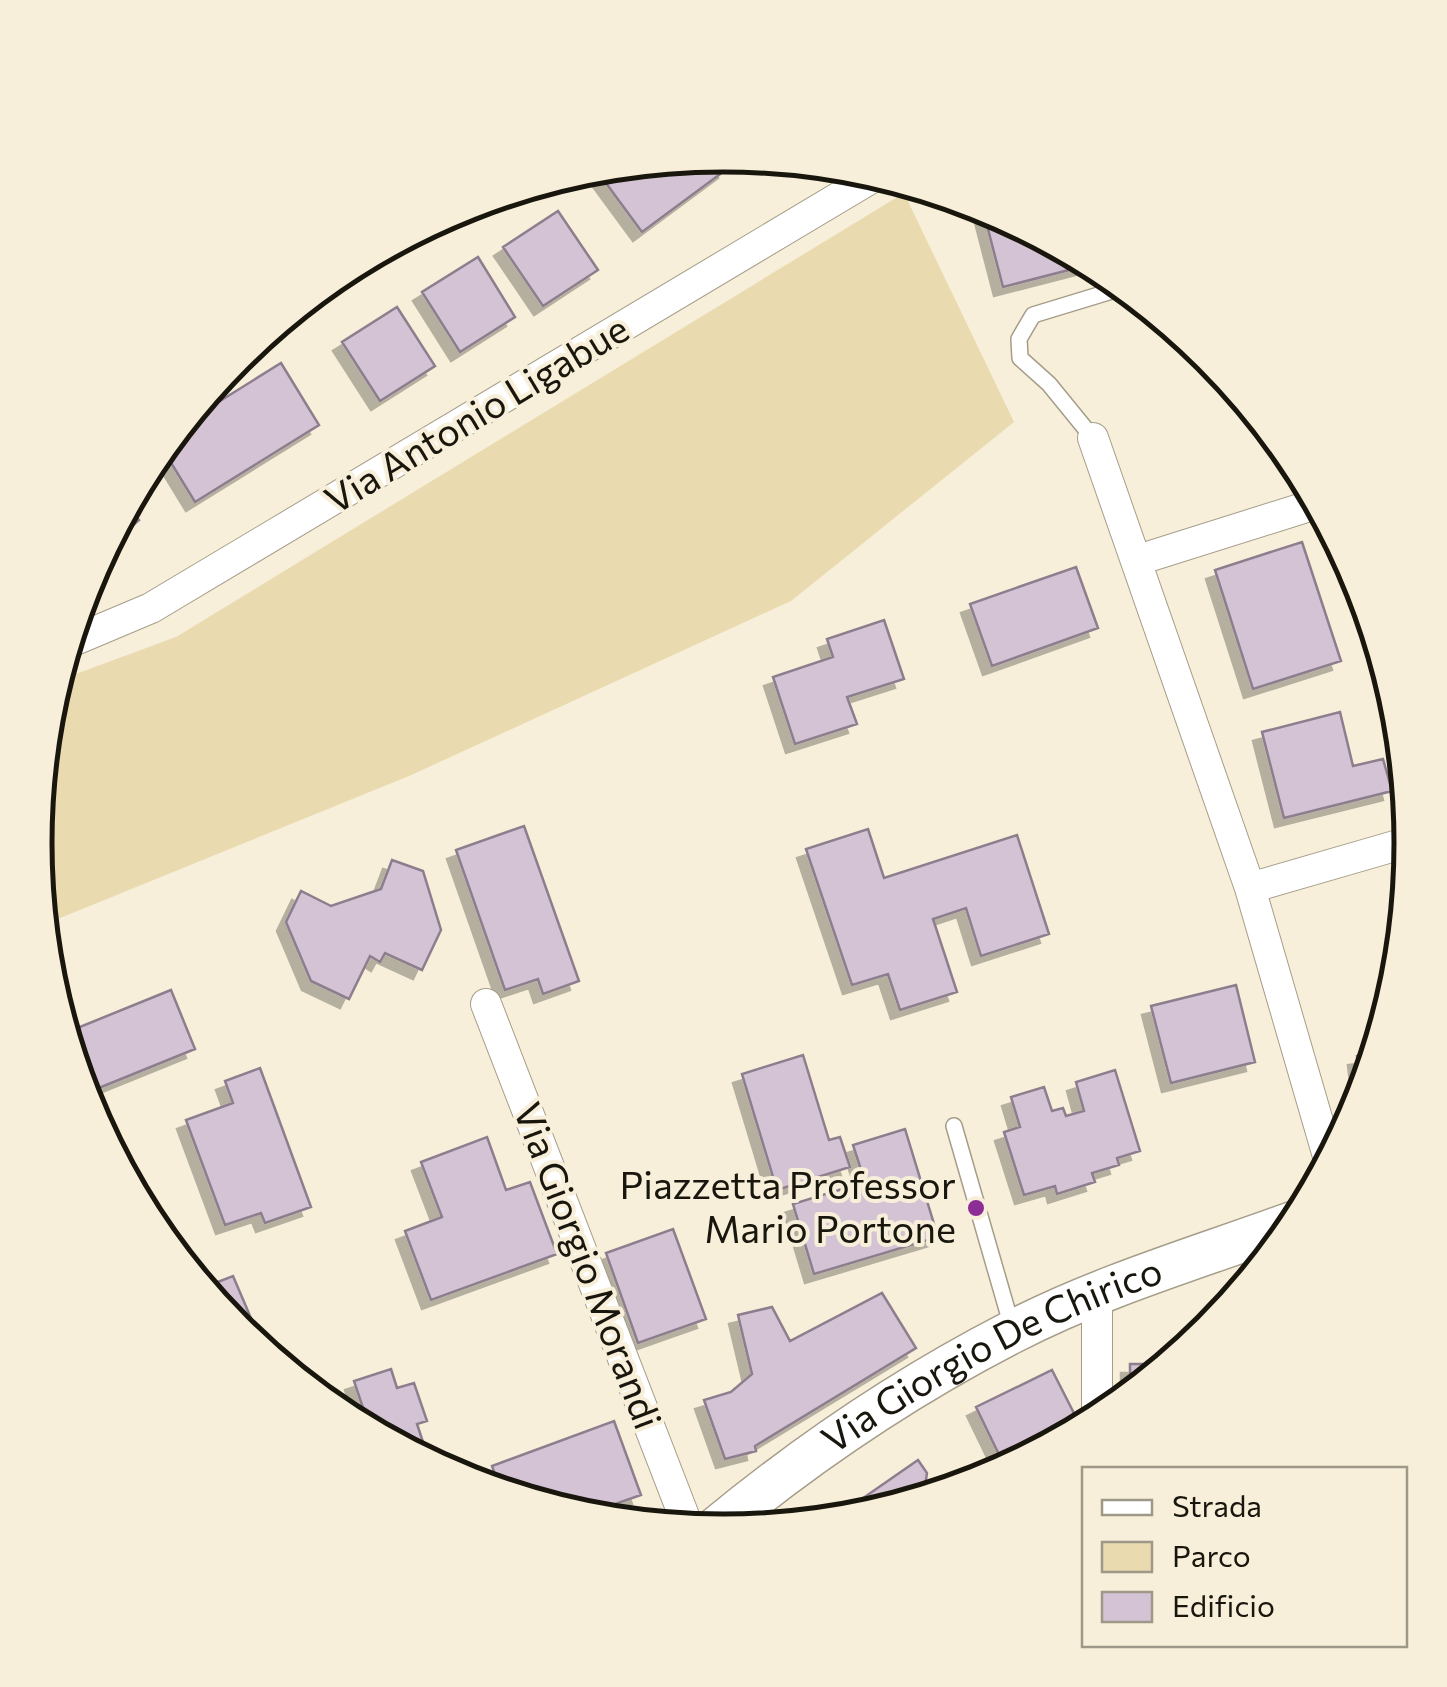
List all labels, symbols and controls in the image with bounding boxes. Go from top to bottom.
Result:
street label: Via Antonio Ligabue [315,304,636,522]
street label: Via Giorgio Morandi [505,1095,673,1435]
place label: Piazzetta Professor Mario Portone [619,1160,956,1251]
marker: Piazzetta Professor Mario Portone [965,1197,987,1219]
street label: Via Giorgio De Chirico [812,1245,1168,1462]
legend [1082,1467,1407,1647]
text: Strada [1172,1486,1262,1523]
text: Parco [1172,1536,1251,1573]
text: Edificio [1172,1586,1275,1623]

